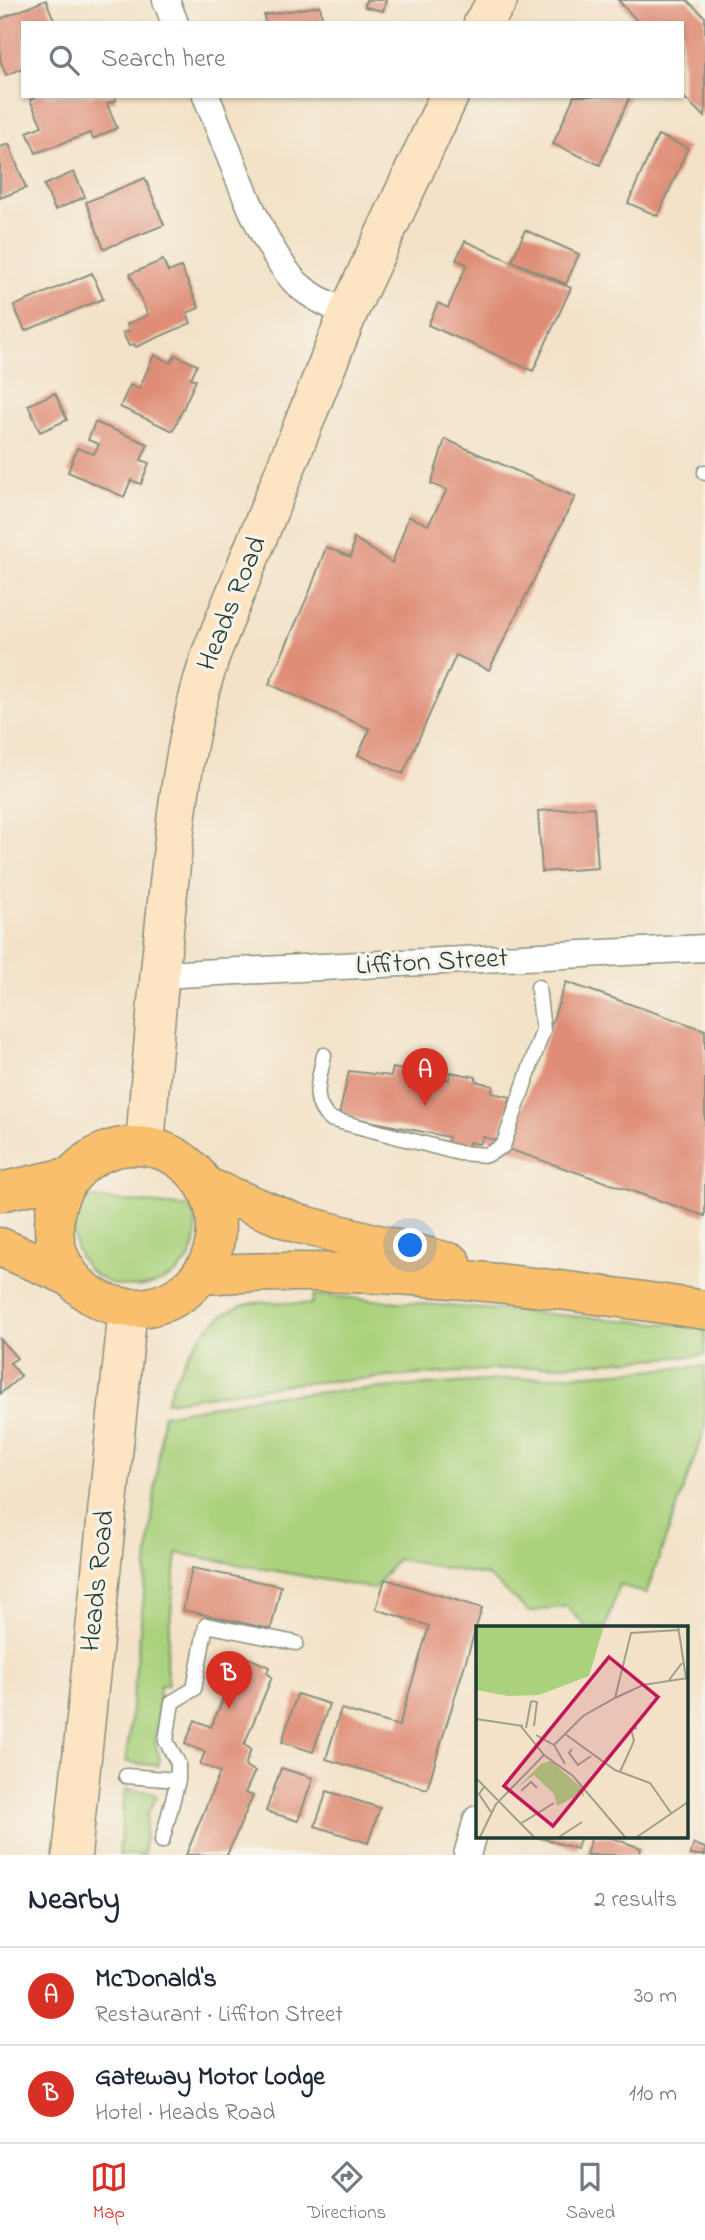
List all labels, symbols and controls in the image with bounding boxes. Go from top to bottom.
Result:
search box [21,21,684,98]
icon: search [45,41,83,79]
text: Search here [101,41,226,79]
street label: Heads Road [187,530,279,677]
street label: Liffiton Street [355,939,509,987]
pin: A [402,1048,448,1106]
your location [393,1228,427,1262]
street label: Heads Road [71,1508,127,1654]
inset map [476,1626,688,1838]
pin: B [206,1651,252,1709]
text: Nearby [28,1879,120,1923]
text: 2 results [594,1884,677,1917]
text: McDonald's [95,1961,217,1999]
text: A [44,1980,58,2013]
text: 30 m [634,1980,677,2013]
text: Restaurant · Liffiton Street [95,1999,343,2032]
text: Gateway Motor Lodge [95,2059,325,2097]
text: B [43,2078,59,2111]
text: 110 m [629,2078,677,2111]
text: Hotel · Heads Road [95,2097,275,2130]
tab: Map [90,2158,128,2227]
tab: Directions [307,2158,386,2227]
tab: Saved [566,2158,615,2227]

